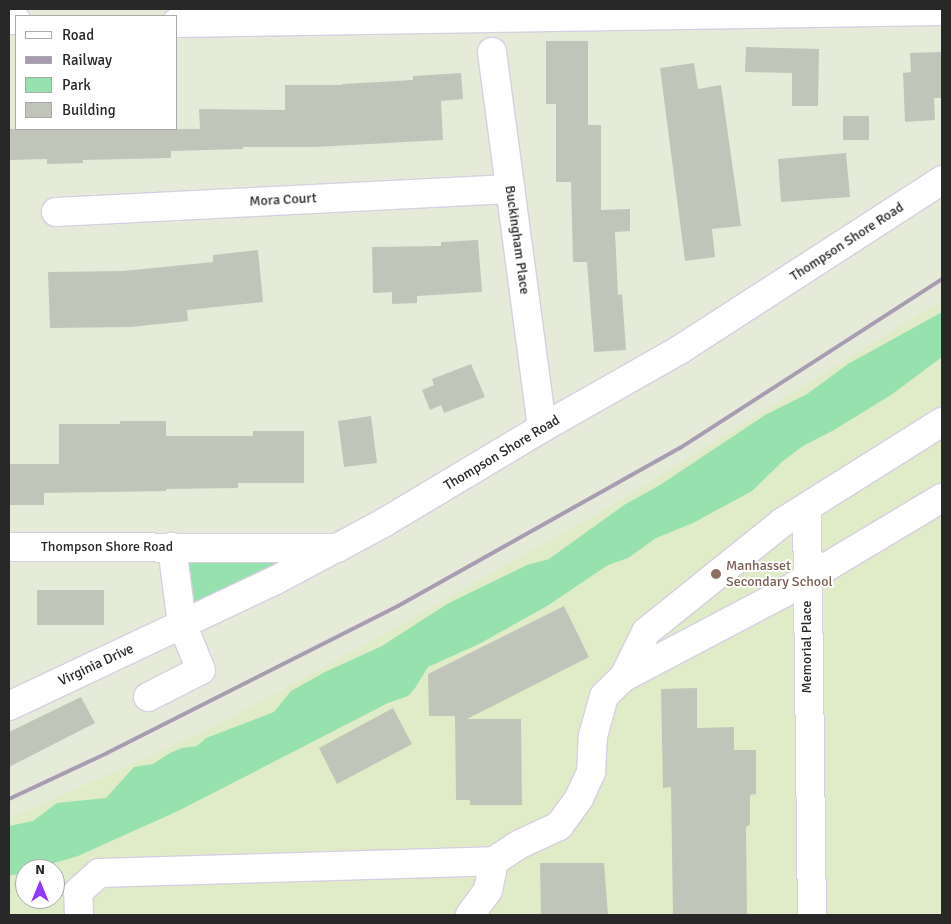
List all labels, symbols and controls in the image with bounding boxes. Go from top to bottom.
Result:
legend [15,15,178,130]
text: Road [62,26,94,44]
text: Railway [62,51,112,69]
text: Park [62,76,91,94]
text: Building [62,101,116,119]
street label: Buckingham Place [501,184,533,296]
street label: Mora Court [249,190,317,210]
street label: Thompson Shore Road [787,199,907,285]
street label: Thompson Shore Road [441,412,563,494]
street label: Thompson Shore Road [41,539,173,555]
place label: Manhasset Secondary School [726,558,833,590]
marker: Manhasset Secondary School [710,568,722,580]
street label: Memorial Place [799,601,815,693]
street label: Virginia Drive [56,640,136,690]
north arrow [15,859,65,909]
text: N [35,861,45,878]

